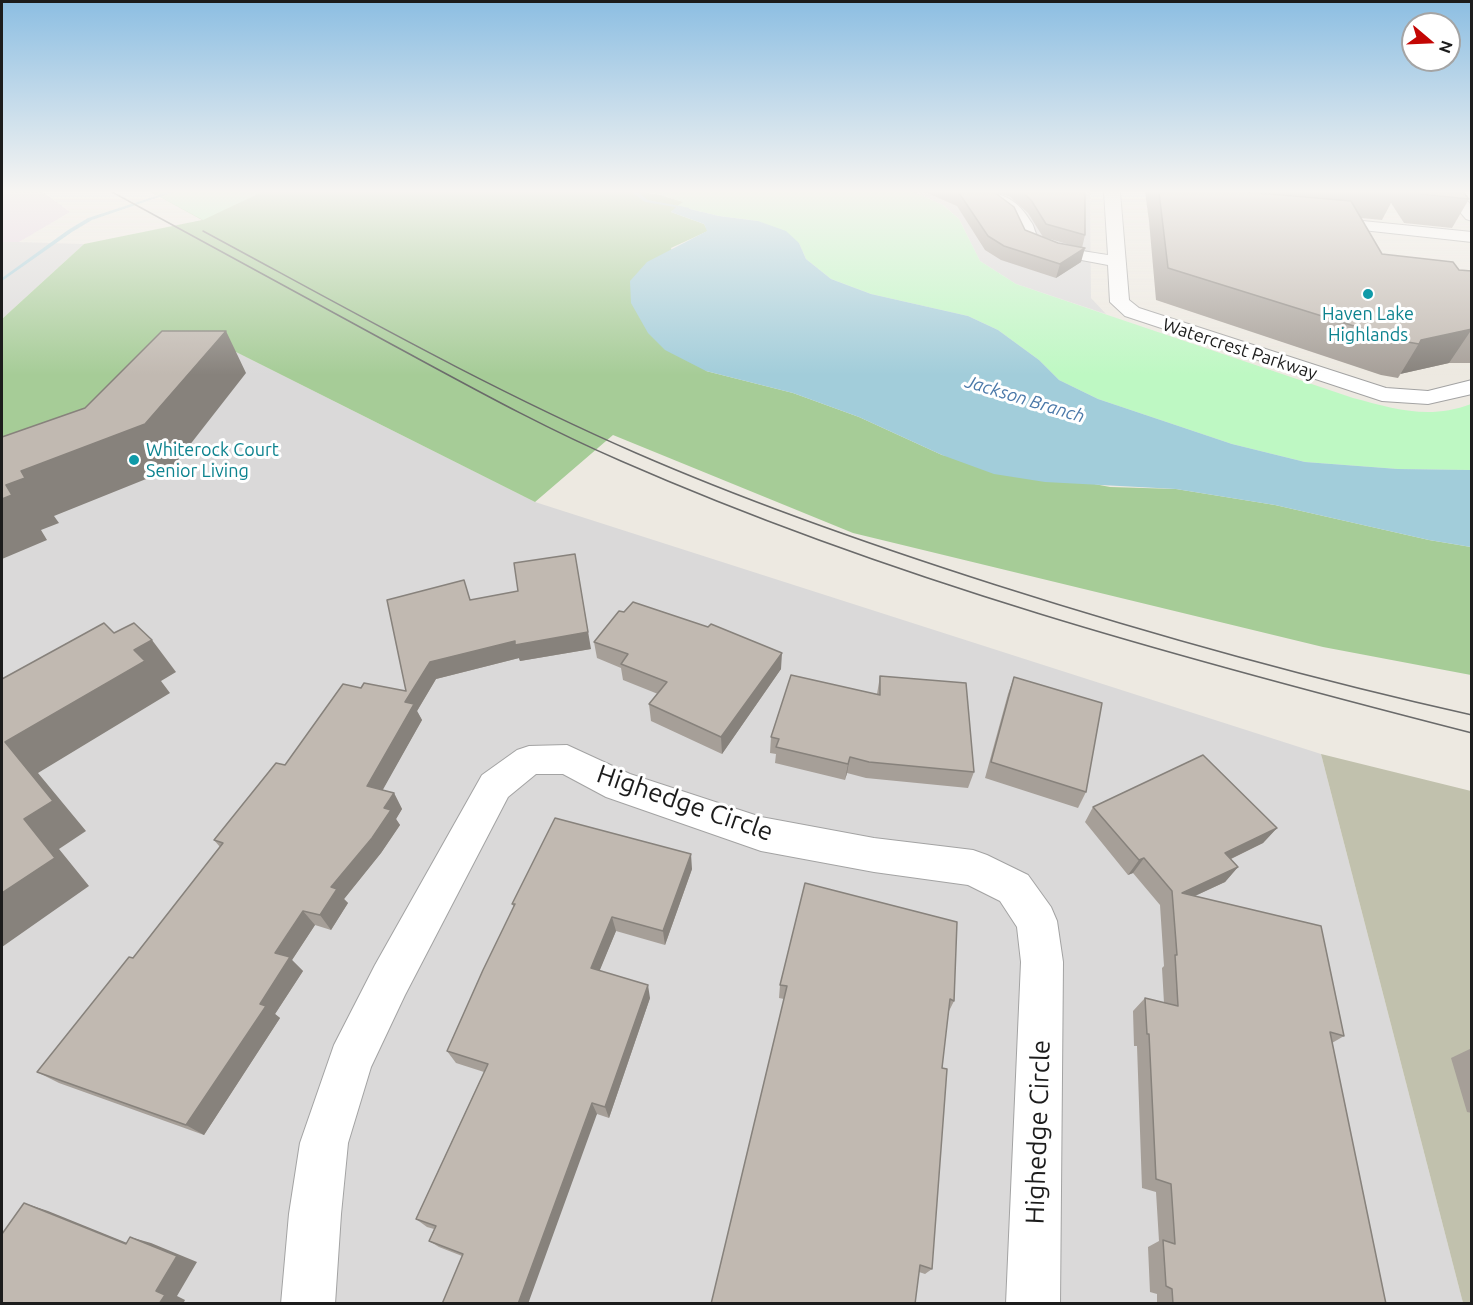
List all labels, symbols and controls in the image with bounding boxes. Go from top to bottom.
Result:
north arrow [1401,12,1461,72]
text: N [1436,39,1457,56]
marker: Haven Lake Highlands [1361,287,1375,301]
place label: Haven Lake Highlands [1322,303,1414,346]
street label: Watercrest Parkway [1160,314,1320,384]
water label: Jackson Branch [963,371,1087,427]
place label: Whiterock Court Senior Living [146,439,279,482]
marker: Whiterock Court Senior Living [127,453,141,467]
street label: Highedge Circle [593,758,777,848]
street label: Highedge Circle [1019,1039,1057,1225]

